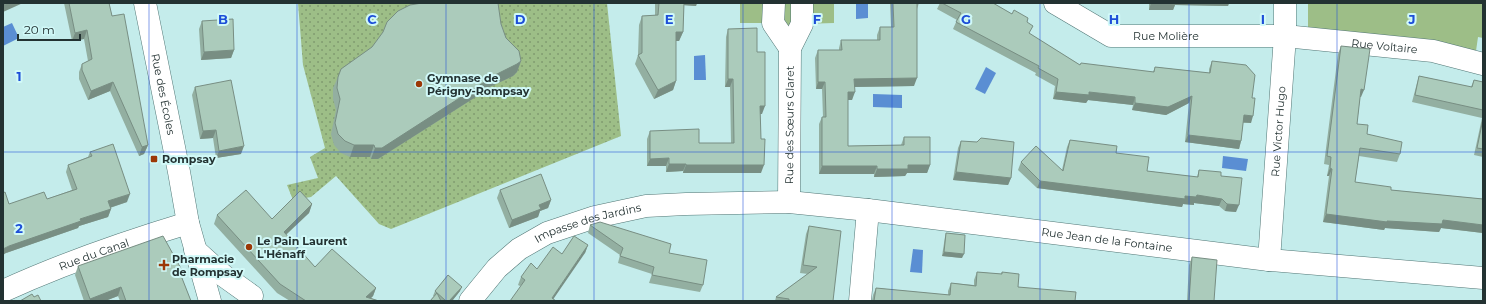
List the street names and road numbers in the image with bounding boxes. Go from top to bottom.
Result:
street label: Rue Molière [1133,29,1199,43]
street label: Rue Voltaire [1351,36,1419,56]
street label: Rue des Écoles [148,52,178,137]
street label: Rue des Sœurs Claret [782,65,797,184]
street label: Rue Victor Hugo [1268,85,1288,177]
street label: Impasse des Jardins [532,200,643,246]
street label: Rue Jean de la Fontaine [1041,225,1174,255]
street label: Rue du Canal [57,235,131,274]

